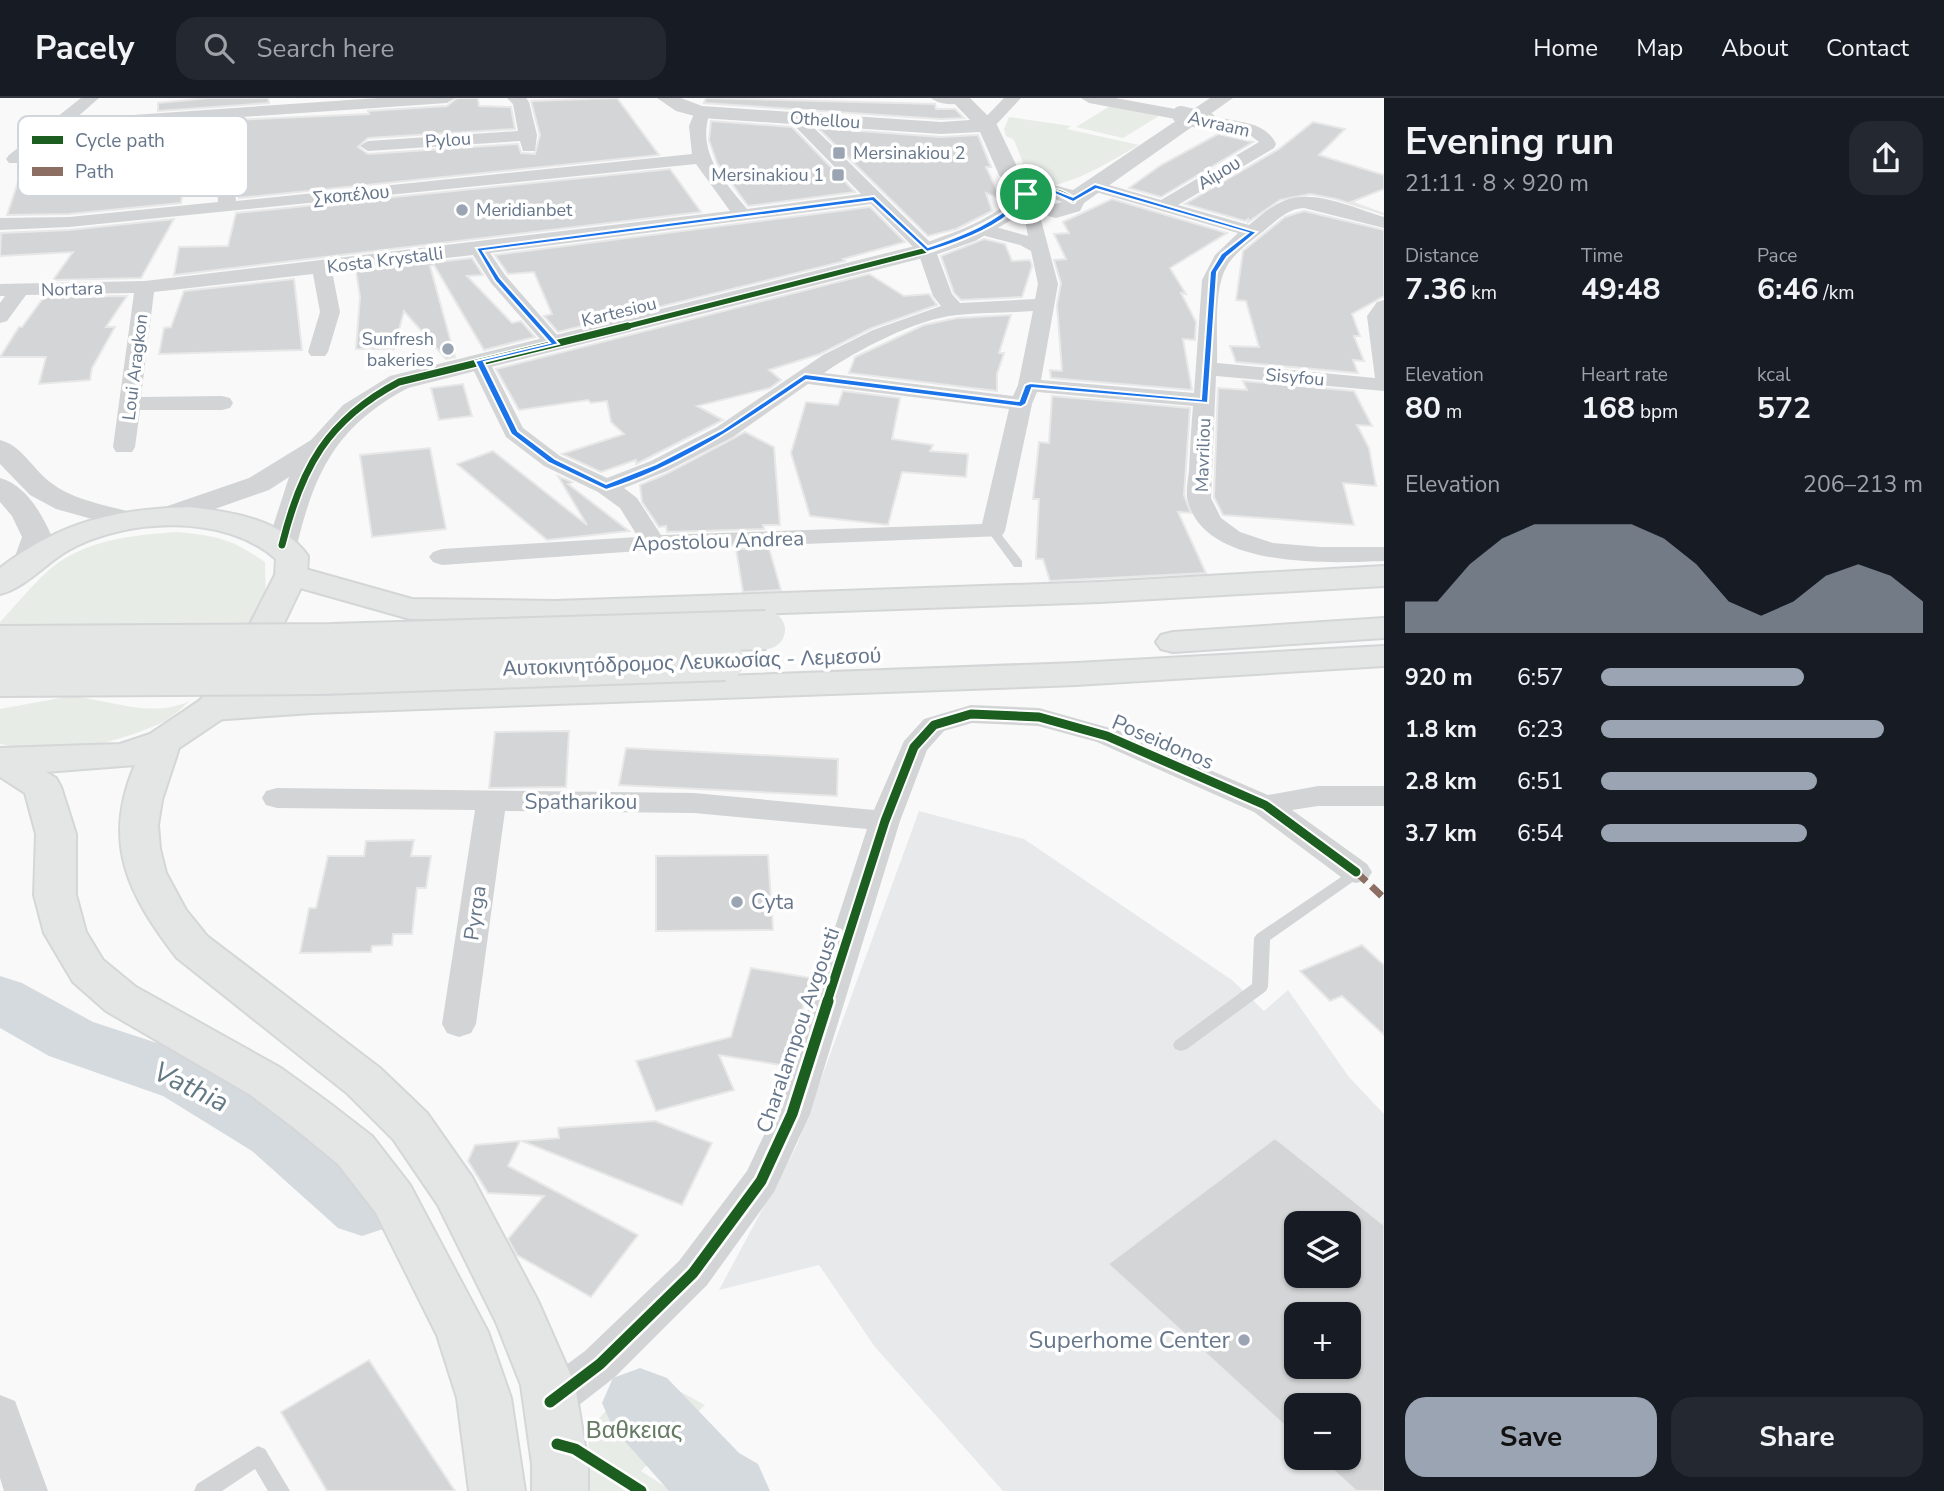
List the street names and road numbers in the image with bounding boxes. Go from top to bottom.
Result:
street label: Avraam [1186,105,1252,143]
street label: Othellou [789,106,861,134]
street label: Pylou [424,126,472,154]
street label: Αίμου [1193,151,1245,195]
street label: Σκοπέλου [312,180,390,210]
street label: Kosta Krystalli [326,241,444,279]
street label: Nortara [41,276,103,302]
street label: Kartesiou [579,291,659,333]
street label: Loui Aragkon [117,312,153,422]
street label: Sisyfou [1265,362,1325,392]
street label: Mavriliou [1190,417,1216,493]
street label: Apostolou Andrea [631,524,805,558]
street label: Αυτοκινητόδρομος Λευκωσίας - Λεμεσού [502,641,882,683]
street label: Poseidonos [1108,708,1218,776]
street label: Spatharikou [525,788,637,816]
street label: Pyrga [457,884,493,942]
street label: Charalampou Avgousti [750,924,846,1136]

